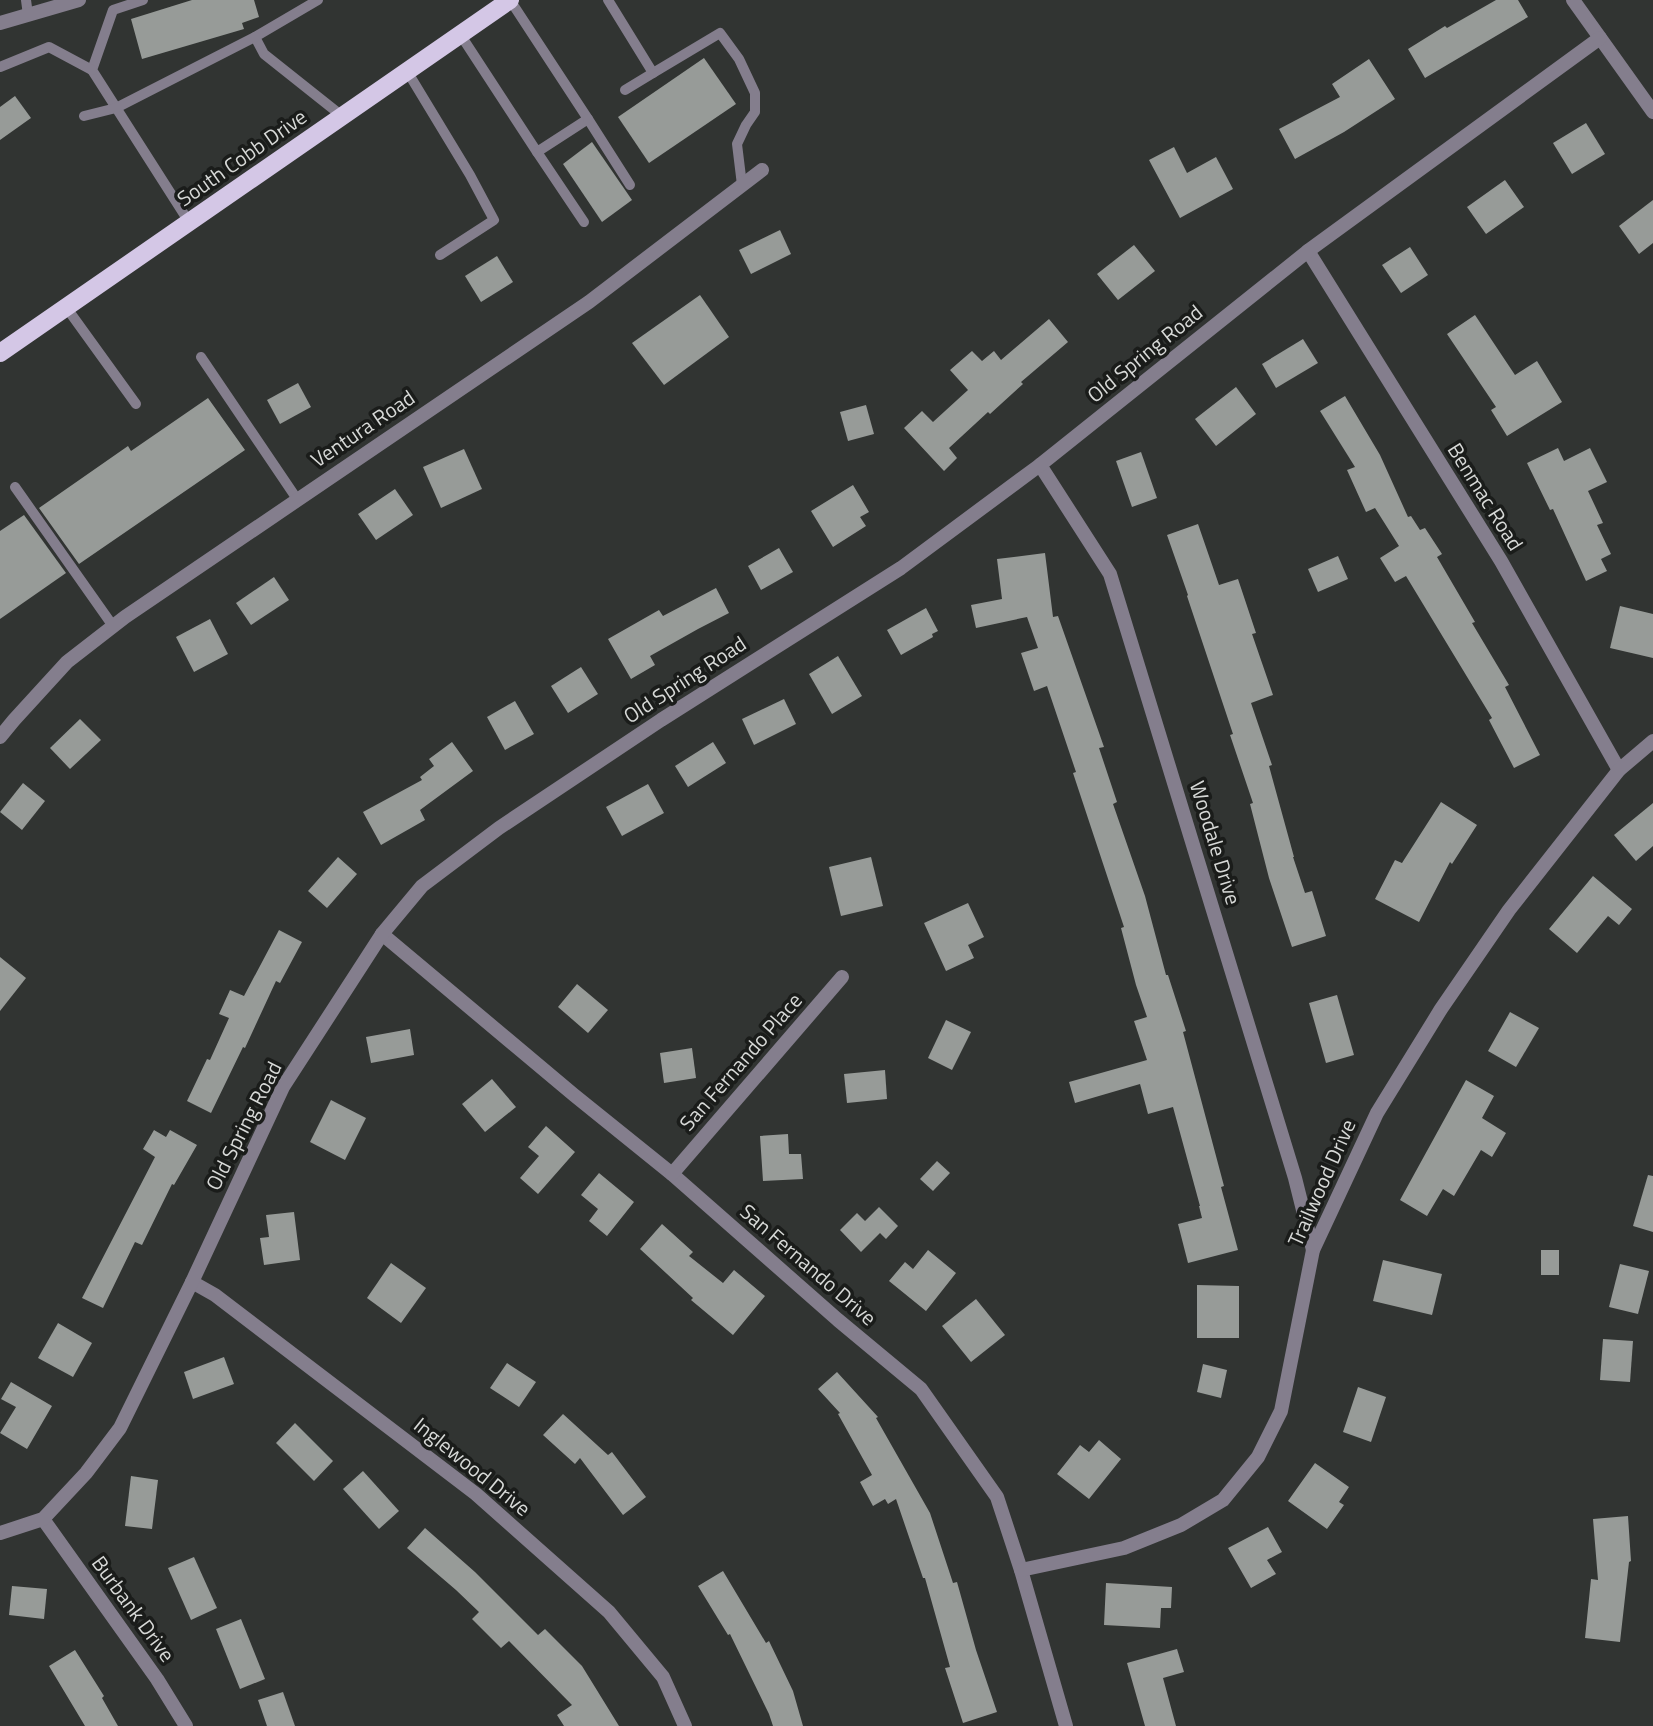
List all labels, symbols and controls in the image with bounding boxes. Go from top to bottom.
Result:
street label: South Cobb Drive [170,101,313,214]
street label: Old Spring Road [1080,296,1209,410]
street label: Ventura Road [304,381,421,475]
street label: Benmac Road [1440,436,1532,557]
street label: Old Spring Road [617,627,752,731]
street label: Woodale Drive [1182,777,1250,909]
street label: San Fernando Place [671,985,809,1137]
street label: Old Spring Road [197,1056,289,1196]
street label: Trailwood Drive [1279,1114,1363,1251]
street label: San Fernando Drive [733,1196,884,1333]
street label: Inglewood Drive [407,1409,538,1523]
street label: Burbank Drive [84,1549,183,1668]

